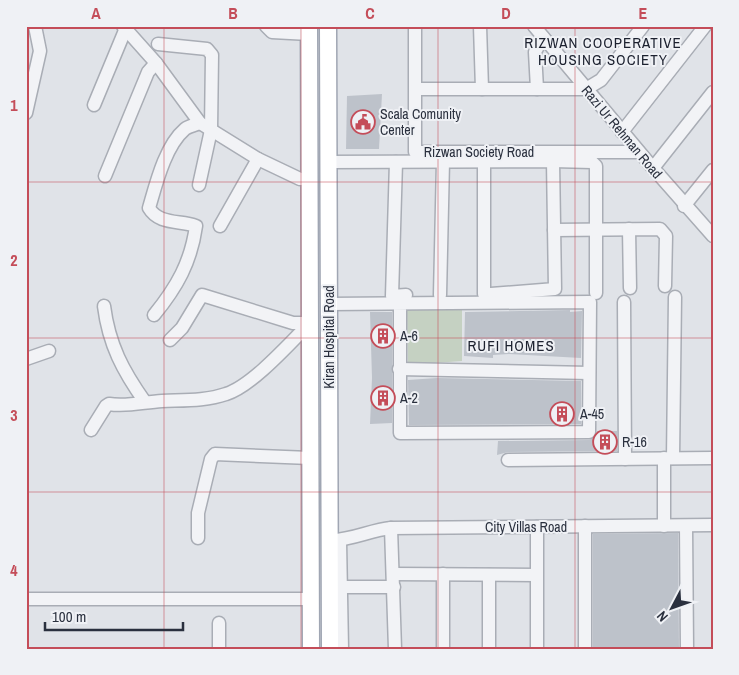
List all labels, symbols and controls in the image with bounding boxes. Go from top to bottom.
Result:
text: A [91,2,101,24]
text: B [228,2,238,24]
text: C [365,2,375,24]
text: D [501,2,511,24]
text: E [639,2,648,24]
district label: RIZWAN COOPERATIVE HOUSING SOCIETY [524,32,682,70]
street label: Razi Ur Rehman Road [578,82,666,182]
text: 1 [10,94,18,116]
place label: Scala Comunity Center [380,105,461,139]
public building icon: Scala Comunity Center [350,109,376,135]
street label: Rizwan Society Road [424,143,534,161]
text: 2 [10,249,18,271]
street label: Kiran Hospital Road [320,285,338,389]
building icon: A-6 [370,323,396,349]
place label: A-6 [399,327,418,345]
district label: RUFI HOMES [467,335,555,356]
building icon: A-2 [370,385,396,411]
place label: A-2 [399,389,418,407]
building icon: A-45 [549,401,575,427]
text: 3 [10,404,18,426]
place label: A-45 [579,405,604,423]
building icon: R-16 [592,429,618,455]
place label: R-16 [622,433,647,451]
street label: City Villas Road [485,518,567,536]
text: 4 [10,559,18,581]
north arrow [646,582,696,632]
scale bar [45,600,182,632]
text: 100 m [52,606,86,627]
text: N [653,607,672,626]

